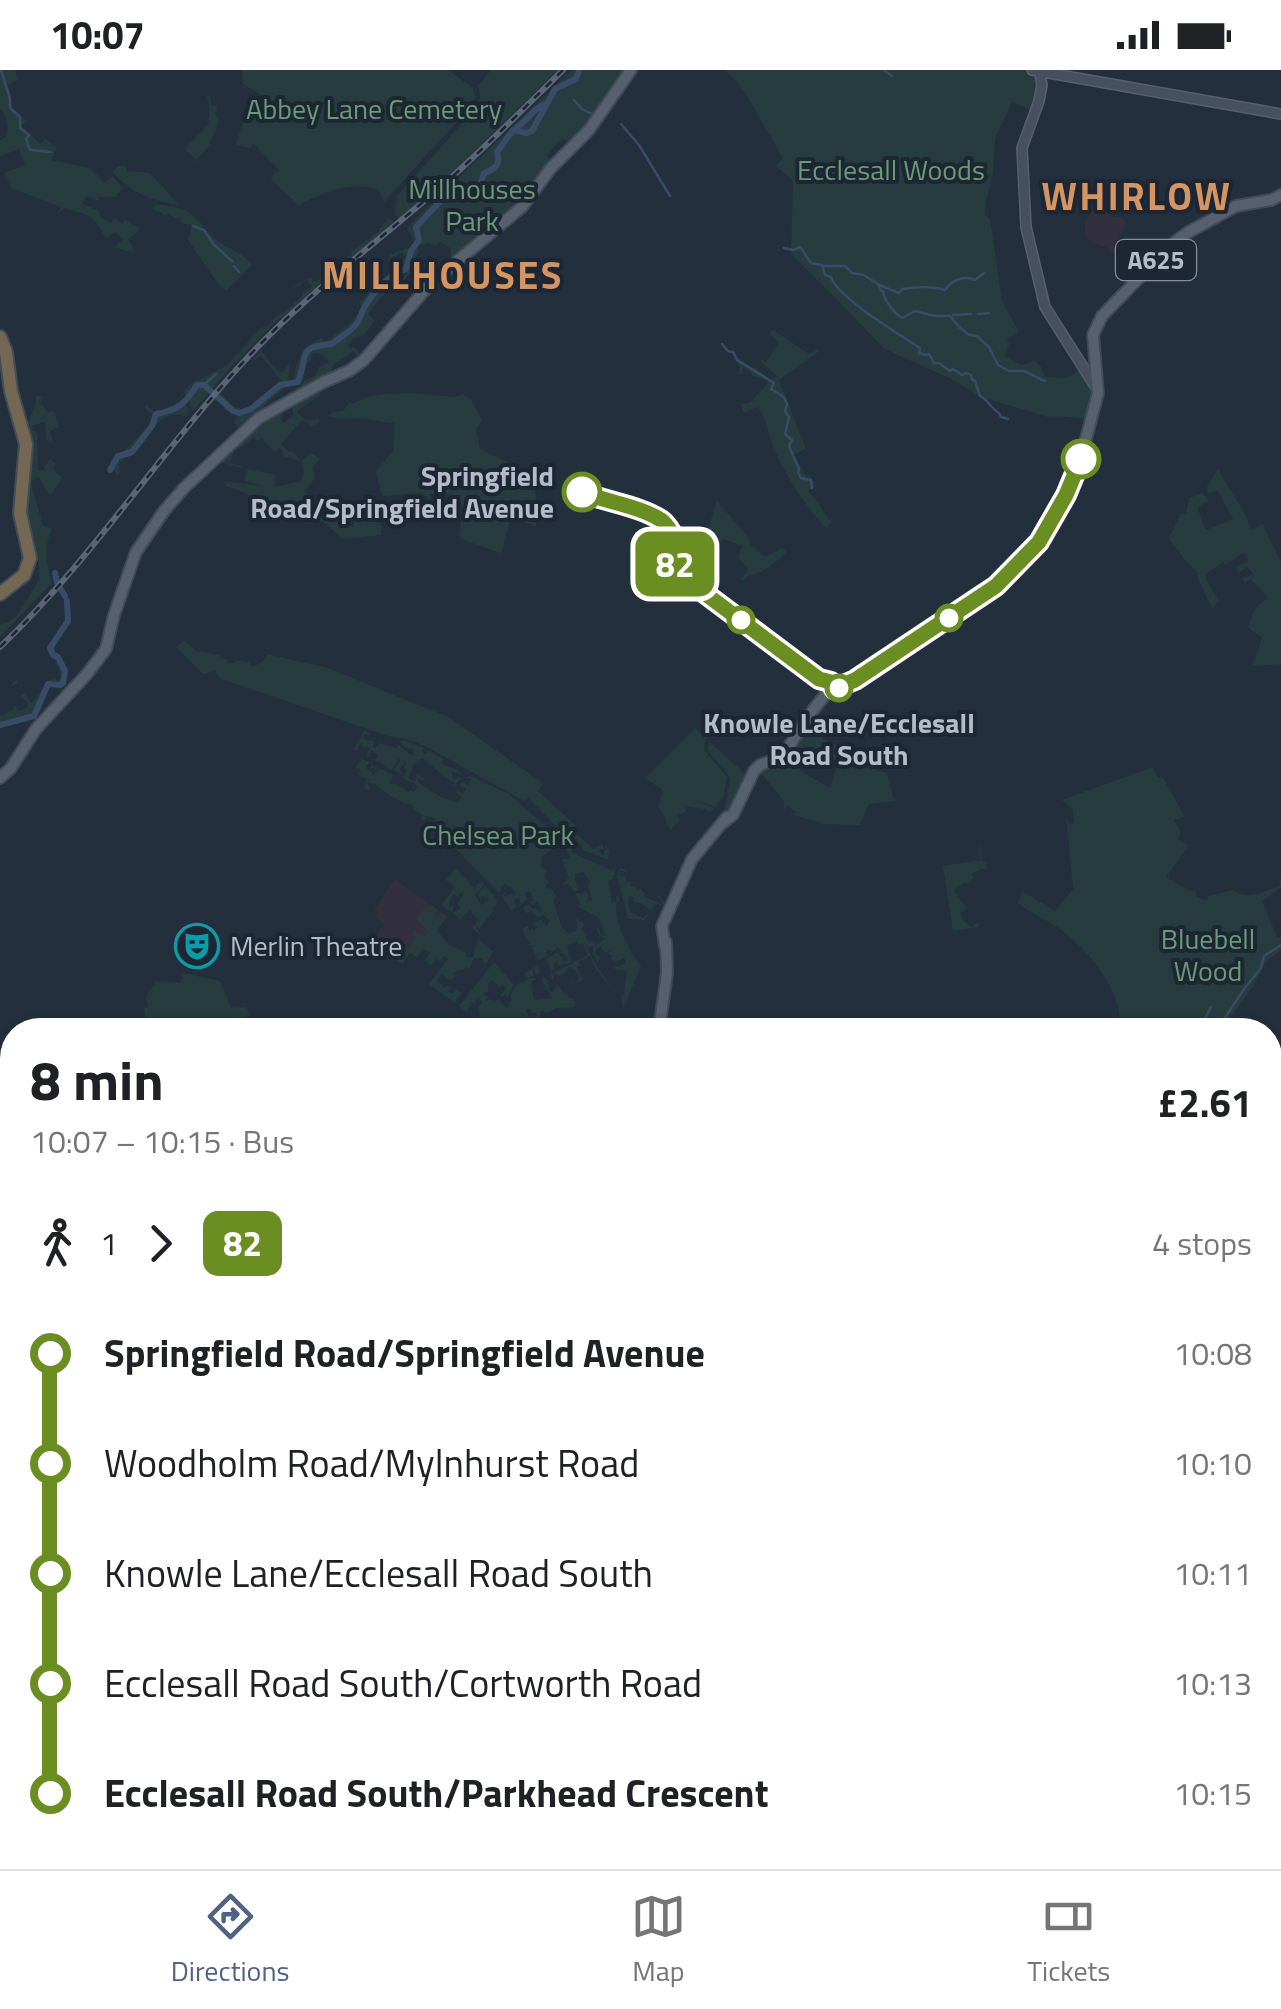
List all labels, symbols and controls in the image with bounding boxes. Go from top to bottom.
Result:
text: 10:07 [50,6,145,64]
park label: Abbey Lane Cemetery [246,87,502,130]
park label: Ecclesall Woods [797,148,985,191]
park label: Millhouses Park [408,167,536,242]
district label: WHIRLOW [1042,167,1232,225]
road number: A625 [1116,240,1196,280]
district label: MILLHOUSES [322,246,564,304]
unlabelled marker [1062,440,1100,478]
place label: Springfield Road/Springfield Avenue [250,454,554,529]
marker: Springfield Road/Springfield Avenue [563,473,601,511]
line badge: 82 [630,532,720,596]
text: 82 [655,537,695,591]
unlabelled marker [936,605,962,631]
unlabelled marker [728,607,754,633]
marker: Knowle Lane/Ecclesall Road South [826,675,852,701]
place label: Knowle Lane/Ecclesall Road South [703,701,975,776]
park label: Chelsea Park [422,813,574,856]
park label: Bluebell Wood [1161,917,1255,992]
theatre icon: Merlin Theatre [174,923,220,969]
place label: Merlin Theatre [230,924,402,967]
text: 8 min [30,1038,164,1121]
text: £2.61 [1157,1074,1252,1132]
text: 10:07 – 10:15 · Bus [30,1117,294,1165]
icon: walk [30,1216,85,1271]
icon: forward [133,1216,188,1271]
text: 82 [223,1216,262,1270]
text: 1 [100,1219,118,1267]
text: 4 stops [1152,1219,1252,1267]
text: Springfield Road/Springfield Avenue [104,1324,705,1382]
text: 10:08 [1173,1329,1252,1377]
text: Woodholm Road/Mylnhurst Road [104,1434,639,1492]
text: 10:10 [1173,1439,1252,1487]
text: Knowle Lane/Ecclesall Road South [104,1544,653,1602]
text: 10:11 [1173,1549,1252,1597]
text: Ecclesall Road South/Cortworth Road [104,1654,702,1712]
text: 10:13 [1173,1659,1252,1707]
text: Ecclesall Road South/Parkhead Crescent [104,1764,768,1822]
text: 10:15 [1173,1769,1252,1817]
tab: Directions [171,1889,289,1992]
tab: Map [631,1889,686,1992]
tab: Tickets [1027,1889,1110,1992]

